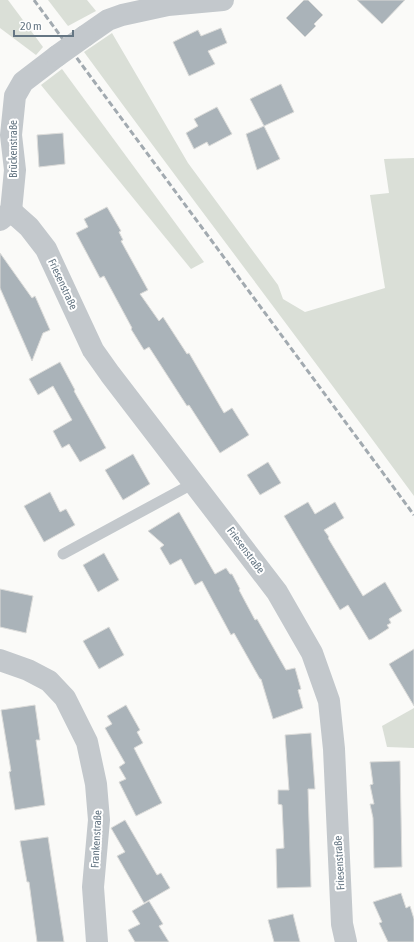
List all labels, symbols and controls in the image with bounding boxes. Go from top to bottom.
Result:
scale bar [14,12,73,38]
text: 20 m [20,19,42,33]
street label: Brückenstraße [7,120,19,178]
street label: Friesenstraße [46,257,80,311]
street label: Friesenstraße [225,525,267,575]
street label: Frankenstraße [88,810,104,868]
street label: Friesenstraße [332,835,346,891]

